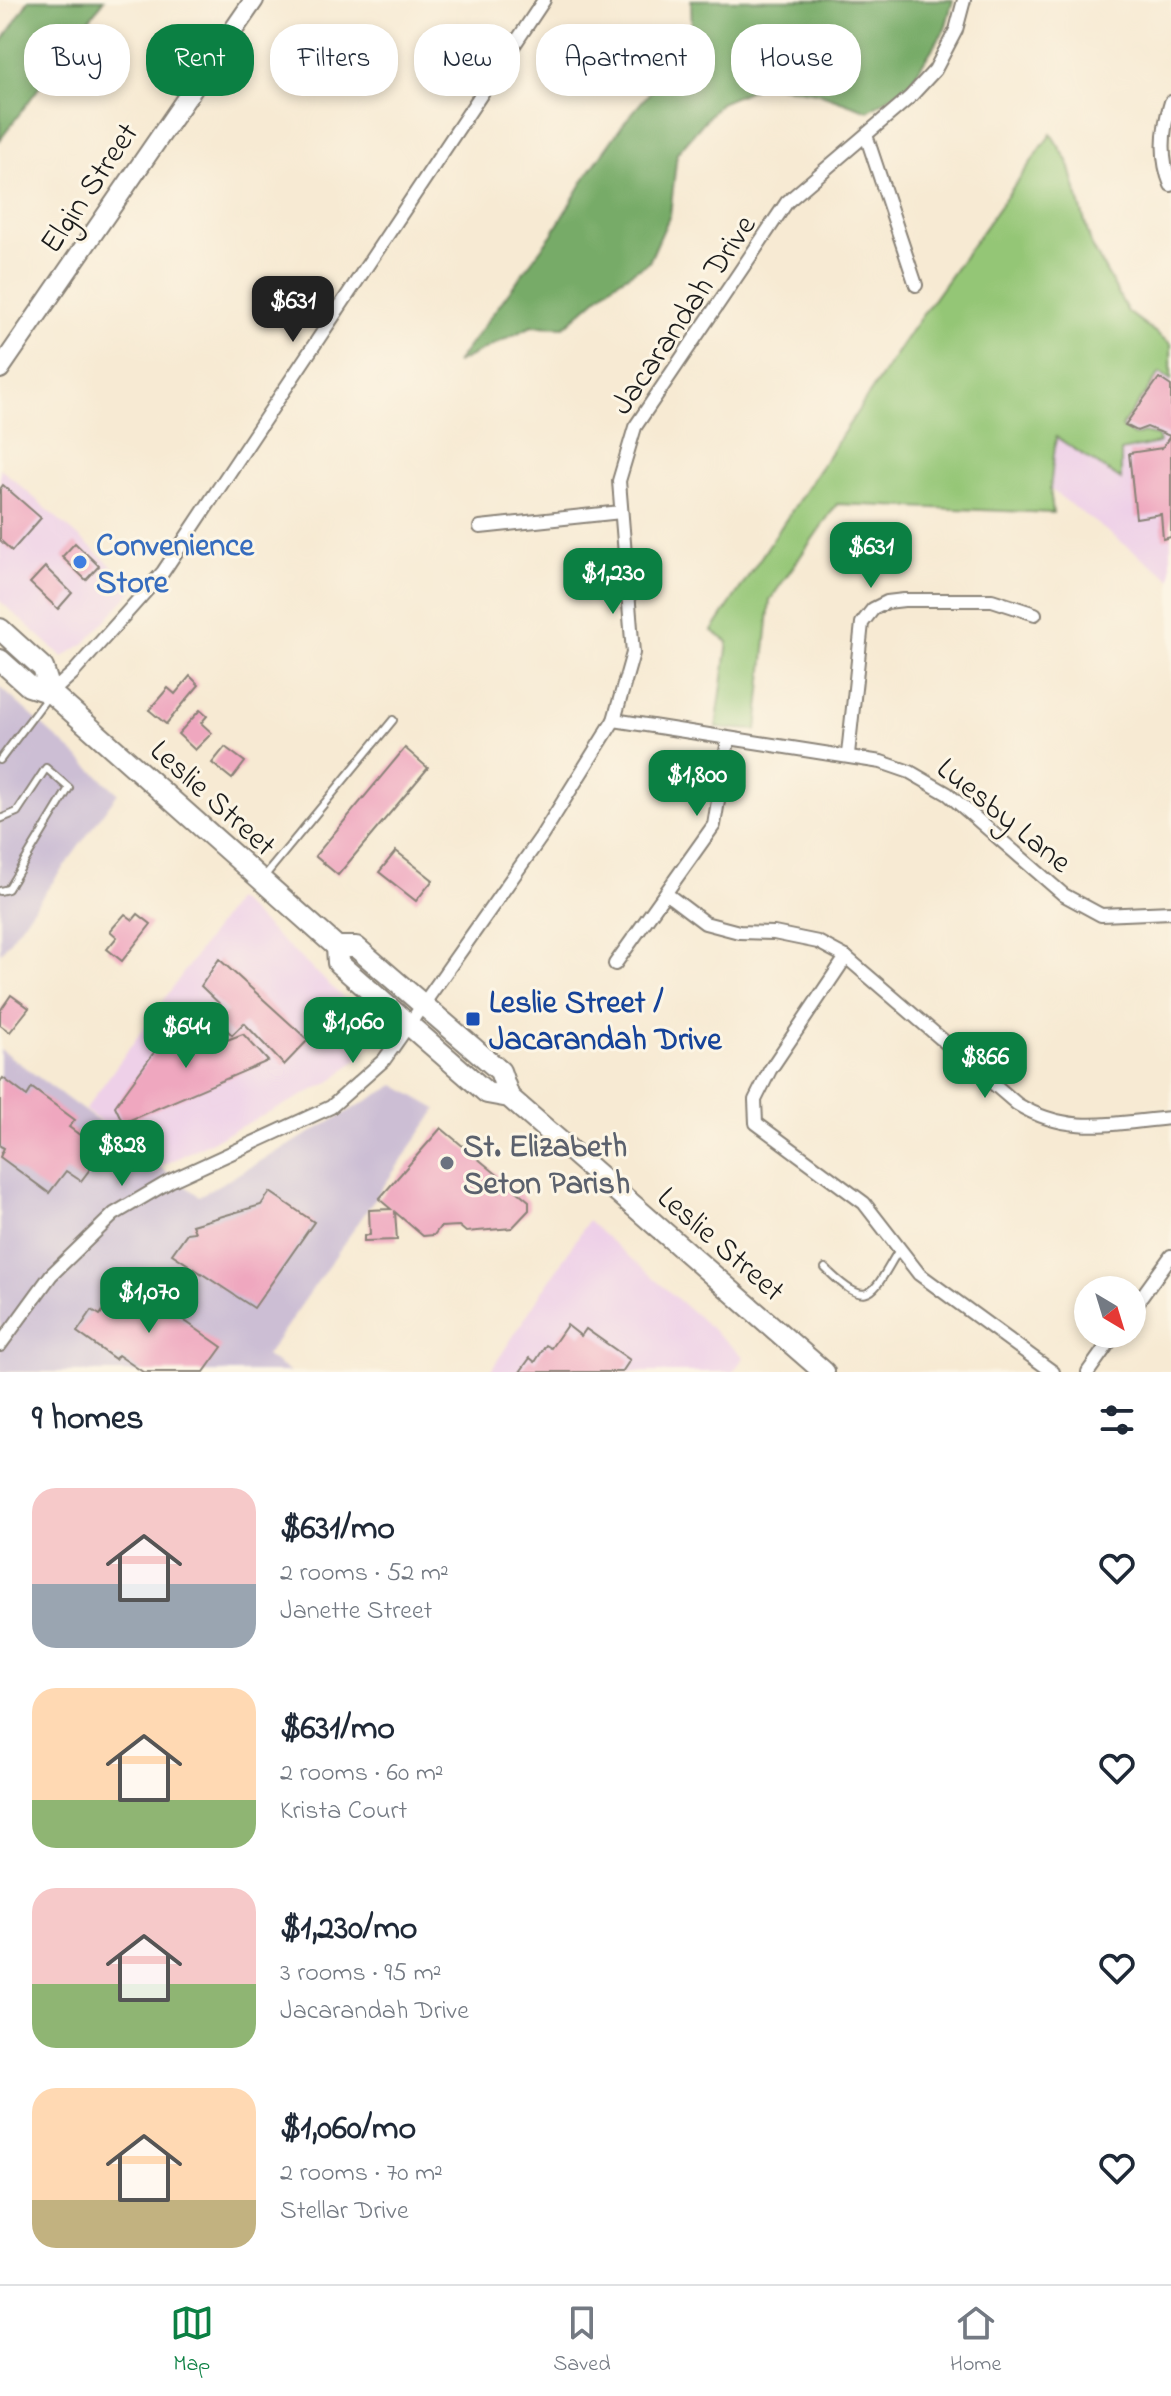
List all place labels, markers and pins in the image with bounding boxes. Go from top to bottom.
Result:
pin: $631 [246,276,340,344]
pin: $631 [824,522,918,590]
place label: Convenience Store [96,524,255,608]
pin: $1,230 [548,548,678,616]
marker: Convenience Store [71,553,89,571]
pin: $1,800 [632,750,762,818]
place label: Leslie Street / Jacarandah Drive [489,981,723,1065]
pin: $1,060 [288,997,418,1065]
pin: $644 [139,1002,233,1070]
marker: Leslie Street / Jacarandah Drive [464,1010,482,1028]
pin: $866 [938,1032,1032,1100]
pin: $828 [75,1120,169,1188]
place label: St. Elizabeth Seton Parish [463,1125,630,1209]
marker: St. Elizabeth Seton Parish [438,1154,456,1172]
pin: $1,070 [84,1267,214,1335]

